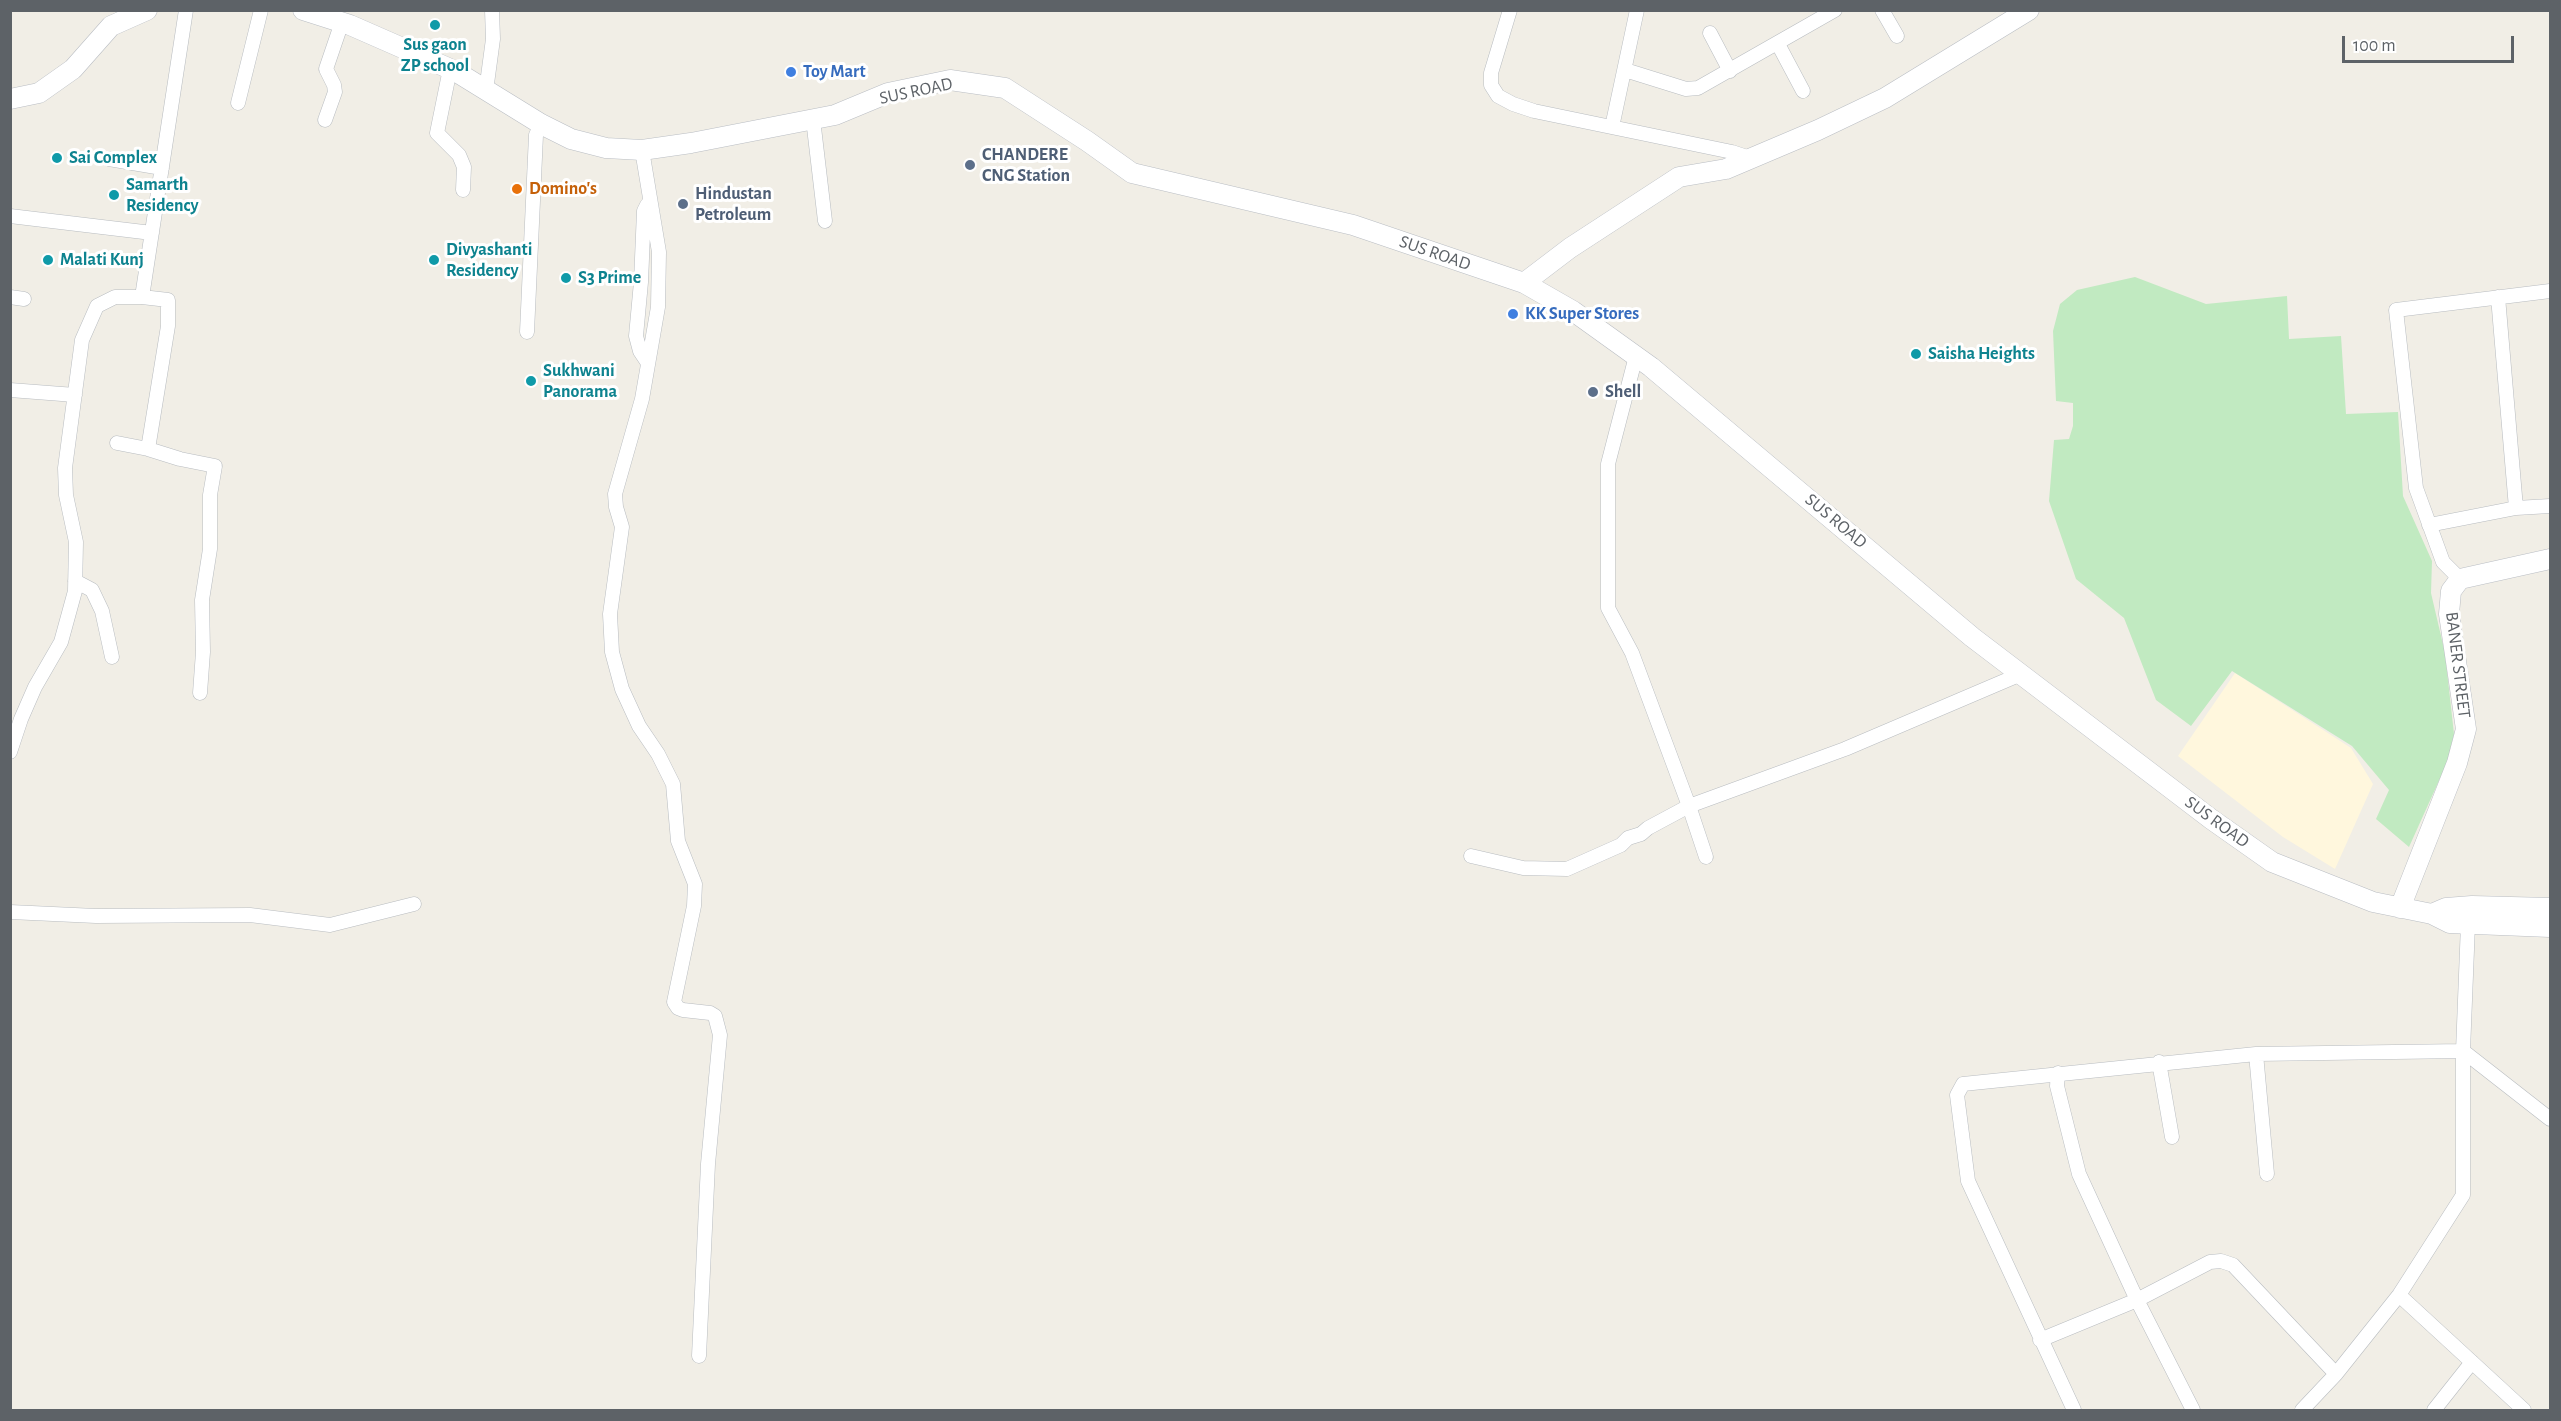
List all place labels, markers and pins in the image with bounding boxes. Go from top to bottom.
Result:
marker: Sus gaon ZP school [428,18,442,32]
place label: Sus gaon ZP school [401,34,469,76]
place label: Toy Mart [803,61,865,83]
marker: Toy Mart [784,65,798,79]
place label: CHANDERE CNG Station [982,144,1070,186]
place label: Sai Complex [69,147,157,169]
marker: Sai Complex [50,151,64,165]
marker: CHANDERE CNG Station [963,158,977,172]
place label: Samarth Residency [126,174,199,216]
place label: Domino's [529,178,597,200]
marker: Domino's [510,182,524,196]
place label: Hindustan Petroleum [695,183,772,226]
marker: Samarth Residency [107,188,121,202]
marker: Hindustan Petroleum [676,197,690,211]
place label: Divyashanti Residency [446,239,532,282]
place label: Malati Kunj [60,249,144,271]
marker: Malati Kunj [41,253,55,267]
marker: Divyashanti Residency [427,253,441,267]
place label: S3 Prime [578,267,641,289]
marker: S3 Prime [559,271,573,285]
place label: KK Super Stores [1525,303,1639,325]
marker: KK Super Stores [1506,307,1520,321]
place label: Saisha Heights [1928,343,2035,365]
marker: Saisha Heights [1909,347,1923,361]
place label: Sukhwani Panorama [543,360,617,403]
marker: Sukhwani Panorama [524,374,538,388]
place label: Shell [1605,381,1641,403]
marker: Shell [1586,385,1600,399]

